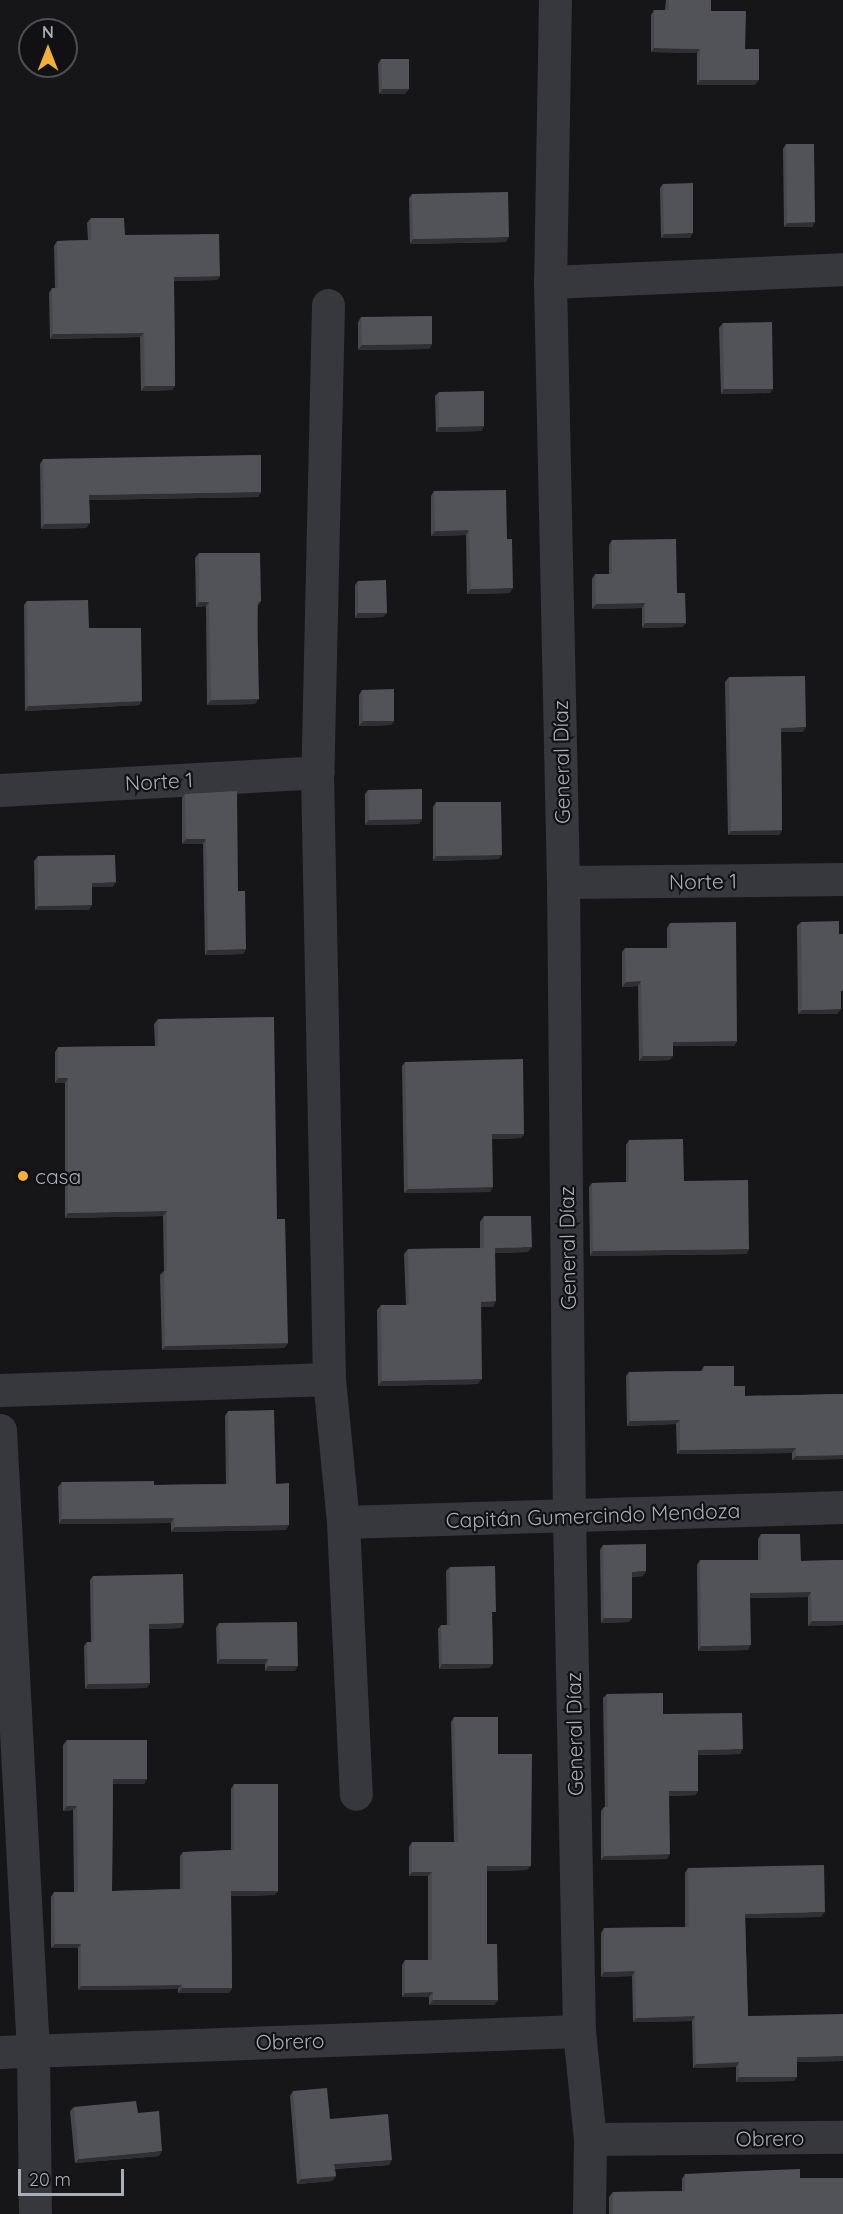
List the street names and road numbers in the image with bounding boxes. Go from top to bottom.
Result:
street label: General Díaz [547,700,575,824]
street label: Norte 1 [124,767,194,795]
street label: Norte 1 [669,868,737,894]
street label: General Díaz [553,1186,581,1310]
street label: Capitán Gumercindo Mendoza [445,1497,741,1533]
street label: General Díaz [560,1672,588,1796]
street label: Obrero [255,2027,325,2055]
street label: Obrero [735,2125,805,2151]

